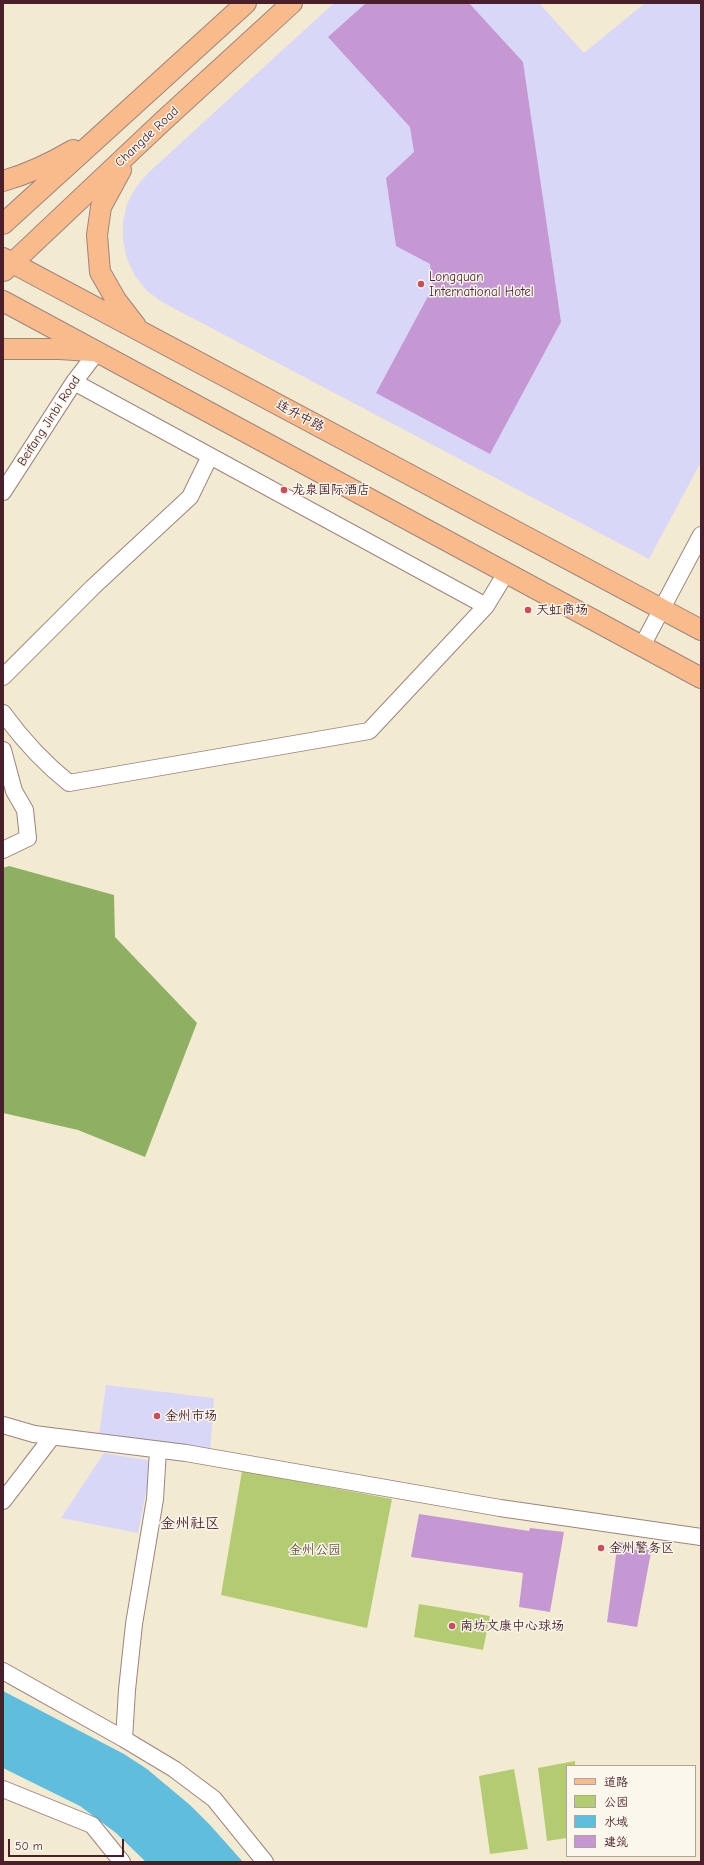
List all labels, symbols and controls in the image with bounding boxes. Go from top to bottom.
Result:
street label: Changde Road [112,103,182,171]
place label: Longquan International Hotel [429,269,534,300]
marker: Longquan International Hotel [416,279,426,289]
street label: Beifang Jinbi Road [14,373,84,469]
street label: 连升中路 [273,397,327,435]
place label: 龙泉国际酒店 [292,482,370,498]
marker: 龙泉国际酒店 [279,485,289,495]
place label: 天虹商场 [536,602,588,618]
marker: 天虹商场 [523,605,533,615]
place label: 金州市场 [165,1408,217,1424]
marker: 金州市场 [152,1411,162,1421]
district label: 金州社区 [160,1515,220,1533]
place label: 金州警务区 [609,1540,674,1556]
park label: 金州公园 [289,1542,341,1558]
marker: 金州警务区 [596,1543,606,1553]
place label: 南坊文康中心球场 [460,1618,564,1634]
marker: 南坊文康中心球场 [447,1621,457,1631]
legend [566,1765,696,1857]
text: 道路 [604,1775,628,1789]
text: 公园 [604,1795,628,1809]
text: 水域 [604,1815,628,1829]
scale bar [10,1831,126,1857]
text: 建筑 [604,1835,628,1849]
text: 50 m [15,1839,43,1853]

